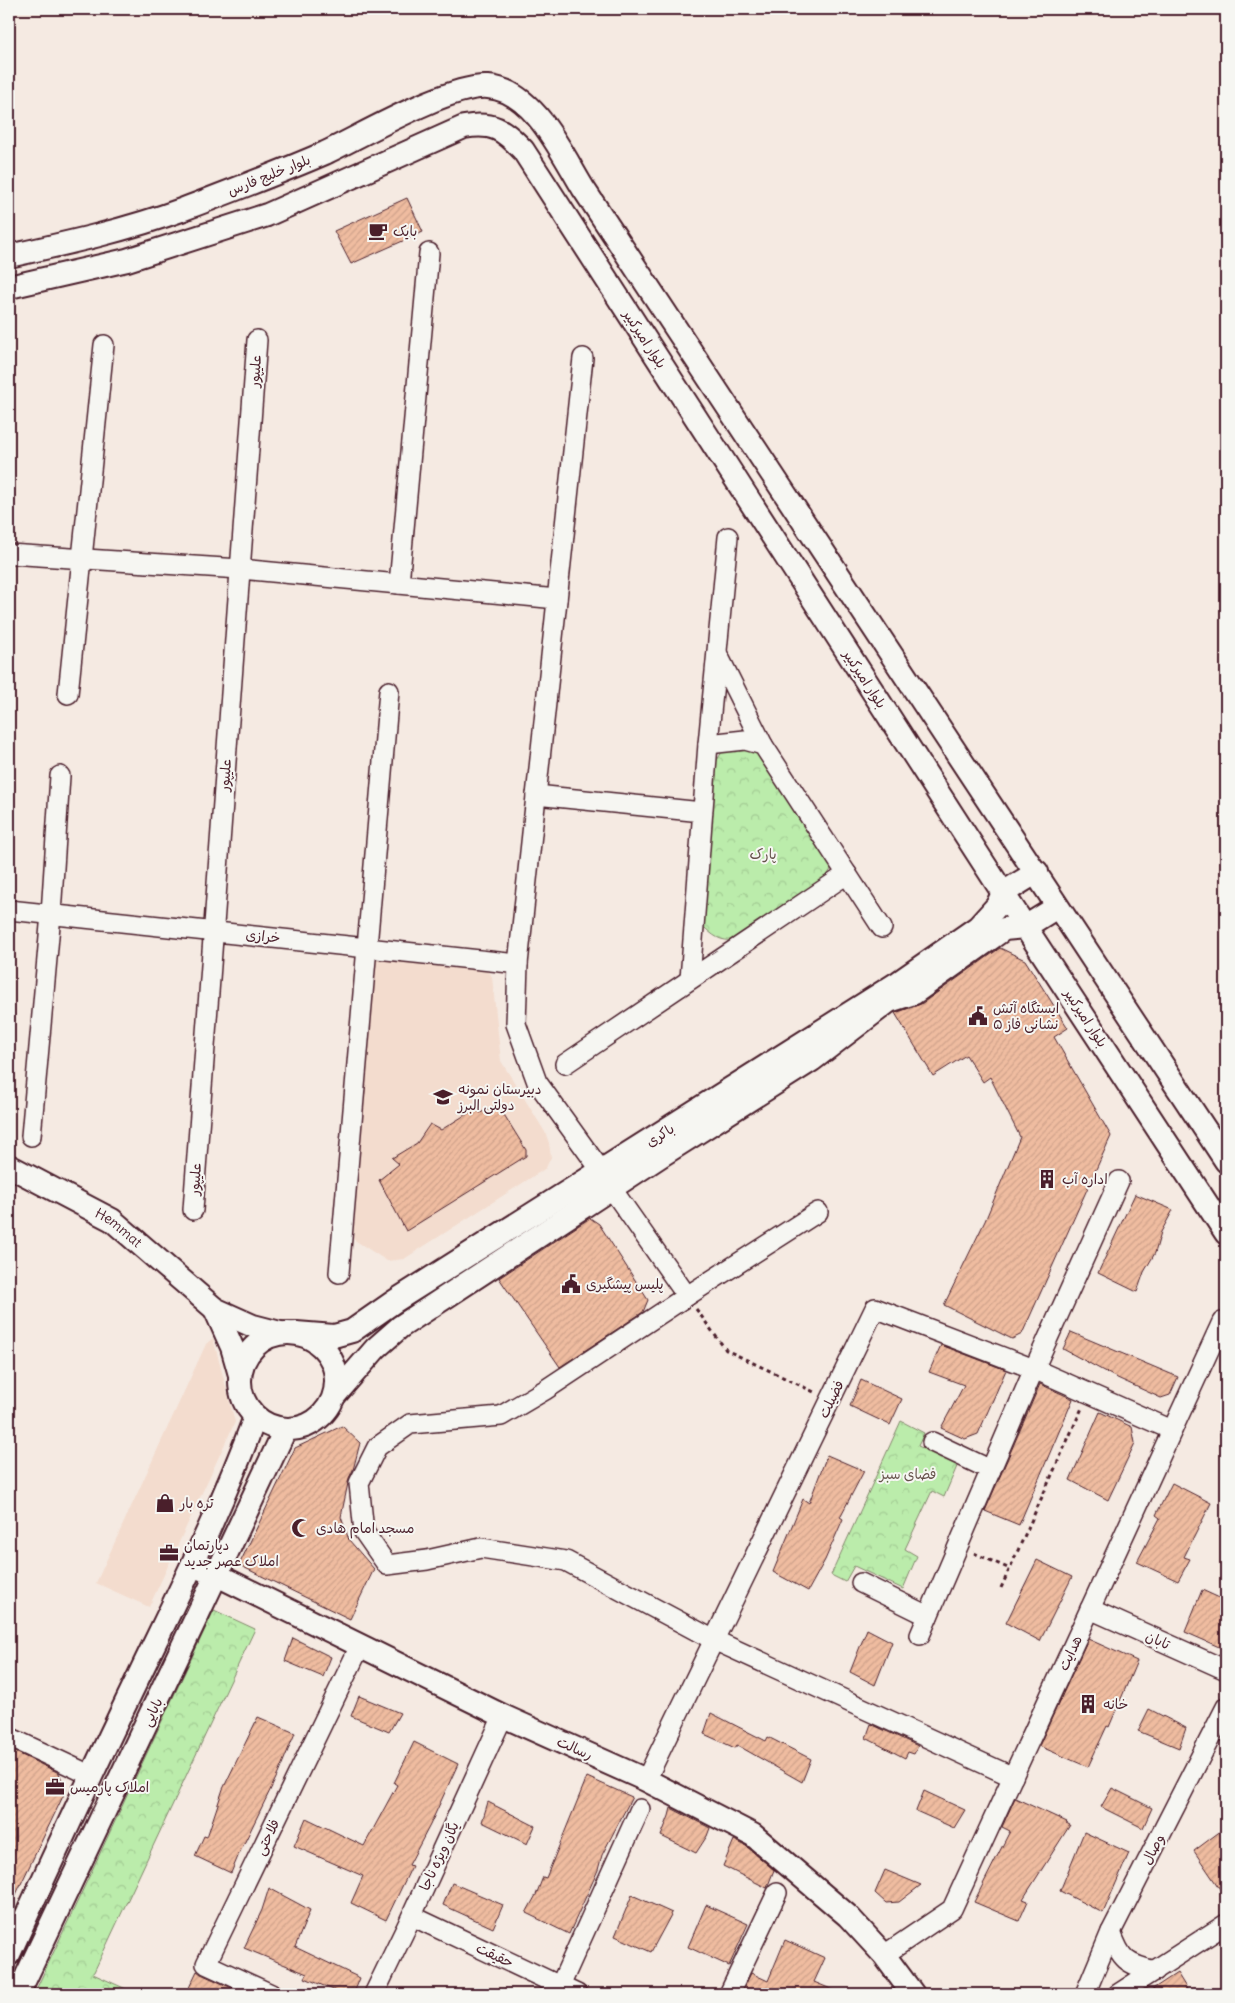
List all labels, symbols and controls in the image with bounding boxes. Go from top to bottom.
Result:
street label: بلوار خلیج فارس [225,150,313,201]
cafe icon: بایک [367,220,389,242]
place label: بایک [393,222,417,240]
street label: بلوار امیرکبیر [619,305,671,372]
street label: علیپور [245,354,266,389]
street label: بلوار امیرکبیر [839,645,891,712]
street label: علیپور [215,758,236,793]
park label: پارک [749,845,777,864]
street label: خرازی [245,925,281,947]
street label: بلوار امیرکبیر [1060,984,1112,1051]
place label: ایستگاه آتش نشانی فاز ۵ [993,999,1059,1033]
public building icon: ایستگاه آتش نشانی فاز ۵ [967,1005,989,1027]
place label: دبیرستان نمونه دولتی البرز [457,1080,542,1114]
school or university icon: دبیرستان نمونه دولتی البرز [432,1086,454,1108]
street label: باکری [642,1119,678,1151]
street label: علیپور [185,1162,206,1197]
building icon: اداره آب [1036,1168,1058,1190]
place label: اداره آب [1062,1170,1108,1188]
street label: Hemmat [92,1204,146,1251]
public building icon: پلیس پیشگیری [560,1273,582,1295]
place label: پلیس پیشگیری [586,1275,664,1294]
street label: فضیلت [814,1377,848,1421]
park label: فضای سبز [879,1465,936,1483]
shop icon: تره بار [154,1492,176,1514]
place label: تره بار [179,1494,214,1512]
mosque icon: مسجد امام هادی [290,1517,312,1539]
place label: مسجد امام هادی [316,1519,414,1539]
place label: دپارتمان املاک عصر جدید [184,1536,279,1570]
office icon: دپارتمان املاک عصر جدید [158,1542,180,1564]
street label: تابان [1143,1627,1174,1654]
street label: هدایت [1054,1632,1086,1674]
building icon: خانه [1077,1693,1099,1715]
street label: بابایی [137,1695,167,1729]
place label: خانه [1103,1695,1128,1713]
street label: رسالت [554,1732,596,1764]
office icon: املاک پارمیس [44,1776,66,1798]
place label: املاک پارمیس [70,1778,149,1797]
street label: فلاحتی [251,1816,283,1858]
street label: یگان ویژه ناجا [415,1819,463,1893]
street label: وصال [1138,1830,1168,1868]
street label: حقیقت [473,1939,517,1971]

